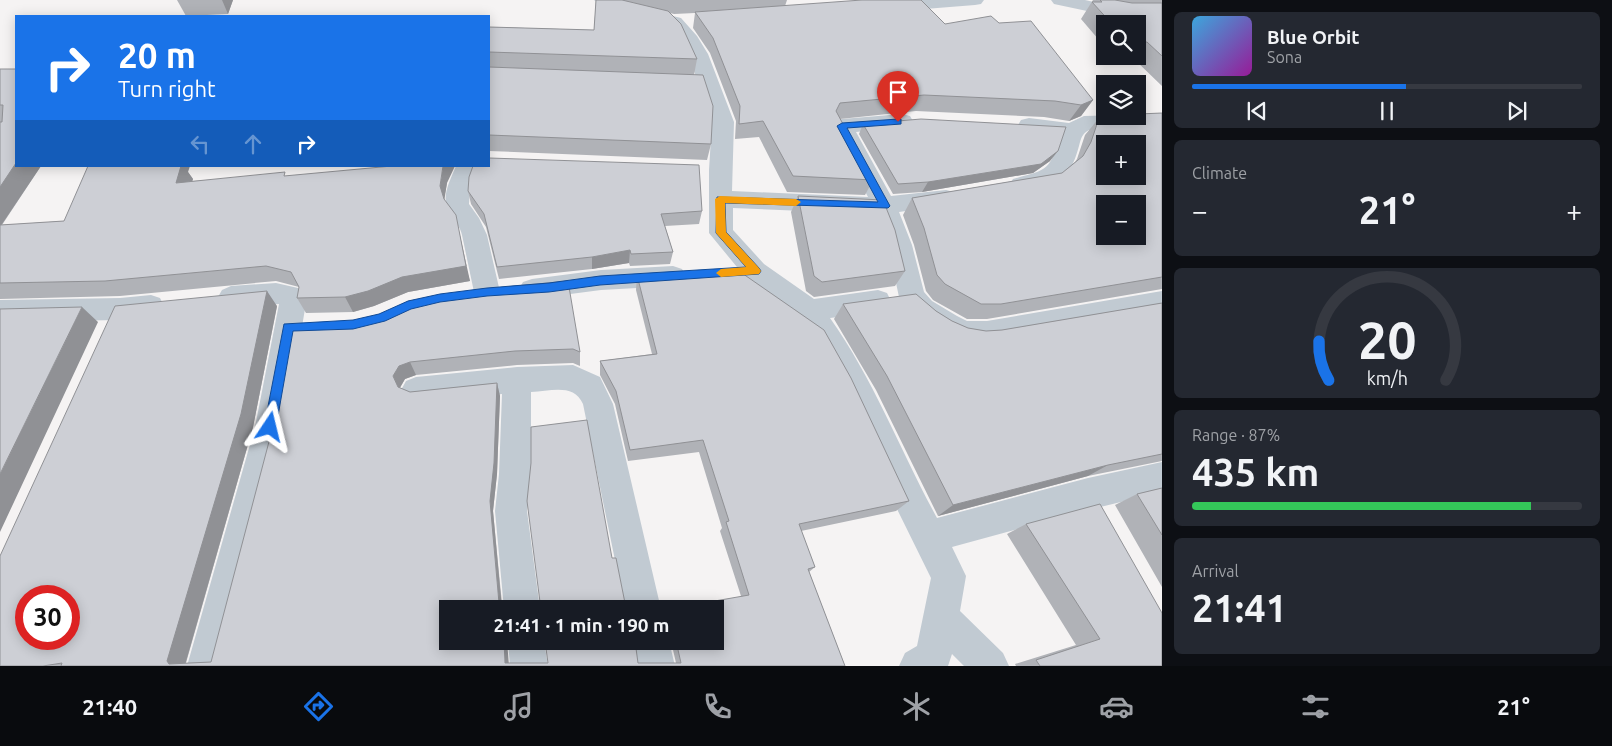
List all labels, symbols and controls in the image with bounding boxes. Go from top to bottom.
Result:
map controls [1096,15,1146,245]
button: search [1096,15,1146,65]
text: Blue Orbit [1267,26,1360,48]
icon: right [35,35,100,100]
text: 20 m [118,35,196,75]
text: Sona [1267,48,1302,66]
pin [877,71,919,122]
button: layers [1096,75,1146,125]
text: Turn right [118,76,216,101]
icon: arrive [884,78,912,106]
icon: previous [1243,97,1271,125]
icon: pause [1373,97,1401,125]
icon: next [1503,97,1531,125]
icon: left [186,130,214,158]
icon: ahead [239,130,267,158]
icon: right [292,130,320,158]
button: + [1096,135,1146,185]
text: Climate [1192,164,1247,182]
text: 21° [1359,189,1415,231]
button: − [1096,195,1146,245]
text: − [1192,195,1208,226]
text: + [1566,195,1582,226]
text: 20 [1358,311,1416,369]
text: km/h [1366,368,1408,388]
position arrow [243,400,295,452]
text: Range · 87% [1192,426,1280,444]
text: 435 km [1192,451,1319,493]
text: Arrival [1192,562,1239,580]
speed limit sign: 30 [15,585,80,650]
text: 21:41 [1192,587,1287,629]
text: 21:41 · 1 min · 190 m [494,614,669,636]
icon: directions [301,689,336,724]
icon: music [501,689,536,724]
icon: phone [700,689,735,724]
icon: climate [899,689,934,724]
icon: car [1099,689,1134,724]
icon: filters [1298,689,1333,724]
text: 21:40 [82,694,137,719]
text: 21° [1497,694,1530,719]

